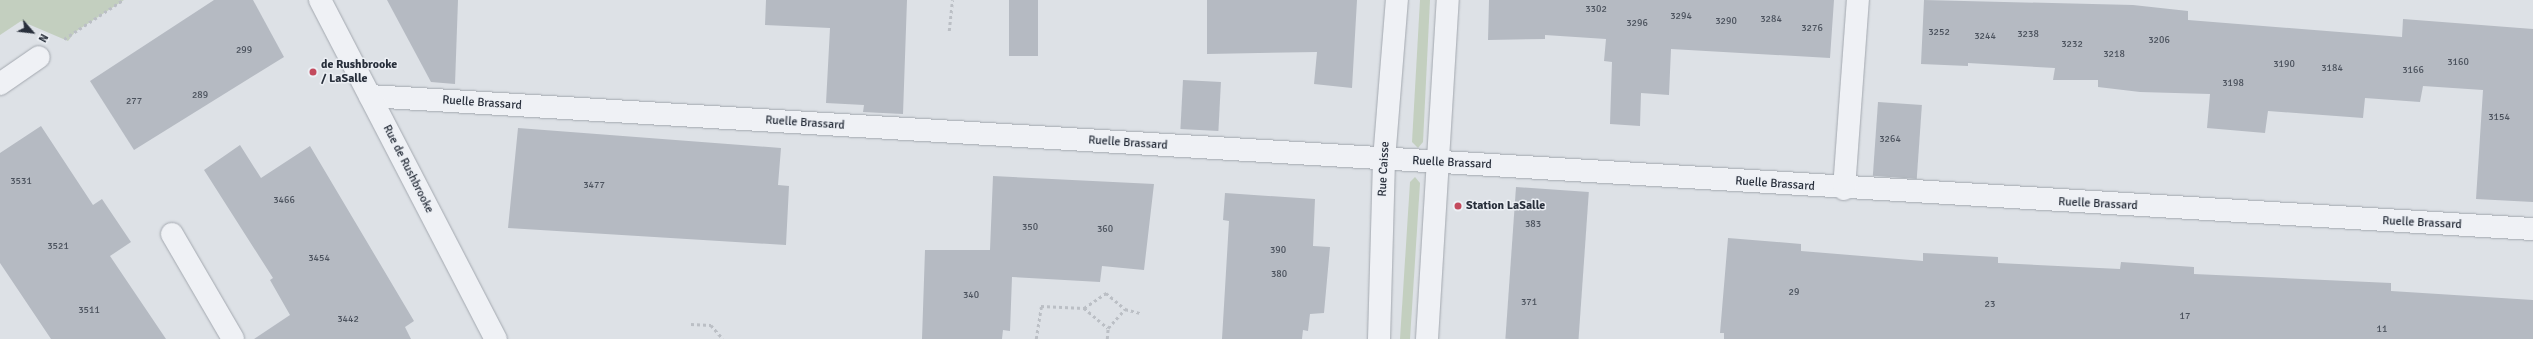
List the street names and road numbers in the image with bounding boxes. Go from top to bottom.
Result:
street label: Ruelle Brassard [442,93,522,113]
street label: Ruelle Brassard [765,113,845,133]
street label: Rue de Rushbrooke [380,122,436,216]
street label: Ruelle Brassard [1088,133,1168,153]
street label: Rue Caisse [1375,141,1393,197]
street label: Ruelle Brassard [1412,154,1492,172]
street label: Ruelle Brassard [1735,174,1815,194]
street label: Ruelle Brassard [2058,195,2138,213]
street label: Ruelle Brassard [2382,214,2462,232]

